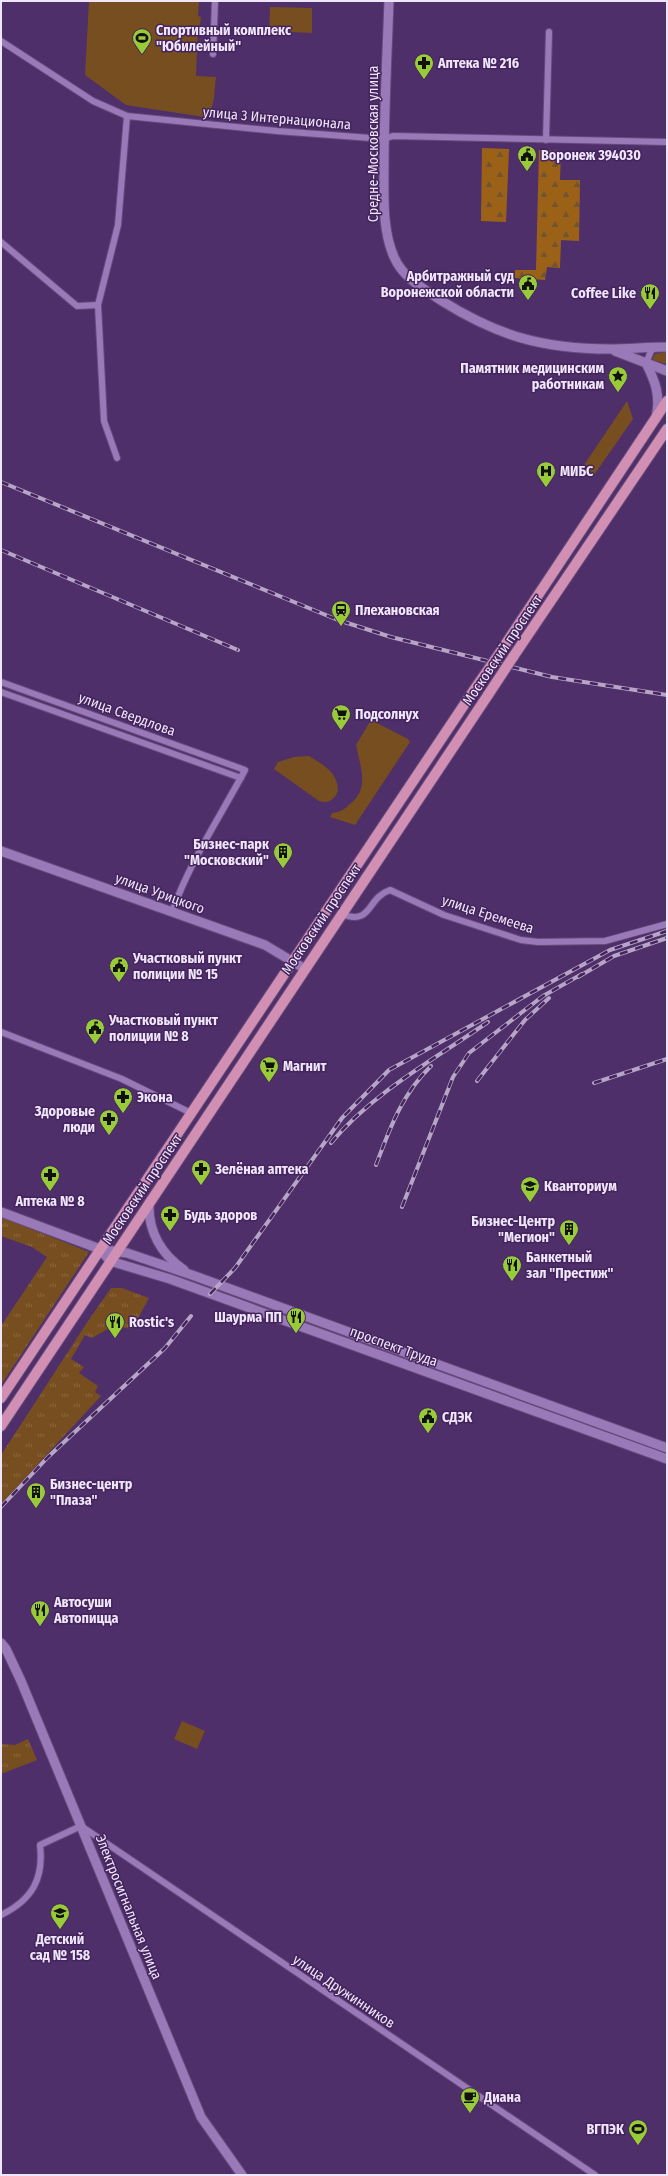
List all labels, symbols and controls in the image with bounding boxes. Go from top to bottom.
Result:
place label: Спортивный комплекс "Юбилейный" [156,22,292,55]
sports icon: Спортивный комплекс "Юбилейный" [131,27,153,55]
pharmacy icon: Аптека № 216 [413,52,435,80]
place label: Аптека № 216 [437,55,519,72]
street label: Средне-Московская улица [365,66,382,222]
street label: улица 3 Интернационала [202,104,352,133]
public building icon: Воронеж 394030 [516,144,538,172]
place label: Воронеж 394030 [541,147,641,164]
place label: Арбитражный суд Воронежской области [381,268,514,301]
public building icon: Арбитражный суд Воронежской области [517,273,539,301]
restaurant icon: Coffee Like [639,282,661,310]
place label: Coffee Like [571,285,636,302]
place label: Памятник медицинским работникам [460,360,604,393]
place icon: Памятник медицинским работникам [607,365,629,393]
hospital icon: МИБС [535,460,557,488]
place label: МИБС [560,463,594,480]
street label: Московский проспект [459,591,546,709]
station icon: Плехановская [330,599,352,627]
place label: Плехановская [355,602,440,619]
street label: улица Свердлова [76,689,178,740]
supermarket icon: Подсолнух [330,703,352,731]
place label: Подсолнух [355,706,419,723]
place label: Бизнес-парк "Московский" [184,836,270,869]
building icon: Бизнес-парк "Московский" [272,841,294,869]
street label: Московский проспект [278,860,365,978]
street label: улица Урицкого [113,869,207,917]
street label: улица Еремеева [440,892,536,937]
place label: Участковый пункт полиции № 15 [132,950,243,983]
public building icon: Участковый пункт полиции № 15 [108,955,130,983]
place label: Участковый пункт полиции № 8 [108,1012,219,1045]
public building icon: Участковый пункт полиции № 8 [84,1017,106,1045]
supermarket icon: Магнит [258,1055,280,1083]
place label: Магнит [283,1058,327,1075]
pharmacy icon: Экона [112,1086,134,1114]
place label: Экона [137,1089,173,1106]
place label: Здоровые люди [34,1103,95,1136]
pharmacy icon: Здоровые люди [98,1108,120,1136]
street label: Московский проспект [99,1130,186,1248]
pharmacy icon: Зелёная аптека [190,1158,212,1186]
place label: Зелёная аптека [214,1161,308,1178]
pharmacy icon: Аптека № 8 [39,1164,61,1192]
school or university icon: Кванториум [519,1175,541,1203]
place label: Кванториум [544,1178,617,1195]
place label: Аптека № 8 [14,1193,85,1210]
pharmacy icon: Будь здоров [159,1204,181,1232]
place label: Будь здоров [184,1207,257,1224]
place label: Бизнес-Центр "Мегион" [471,1213,555,1246]
building icon: Бизнес-Центр "Мегион" [558,1218,580,1246]
place label: Банкетный зал "Престиж" [526,1249,613,1282]
restaurant icon: Банкетный зал "Престиж" [501,1254,523,1282]
restaurant icon: Шаурма ПП [285,1306,307,1334]
place label: Шаурма ПП [214,1309,282,1326]
restaurant icon: Rostic's [104,1311,126,1339]
place label: Rostic's [129,1314,174,1331]
street label: проспект Труда [348,1323,440,1370]
public building icon: СДЭК [417,1406,439,1434]
place label: СДЭК [442,1409,473,1426]
place label: Бизнес-центр "Плаза" [50,1476,133,1509]
building icon: Бизнес-центр "Плаза" [25,1481,47,1509]
place label: Автосуши Автопицца [53,1594,119,1627]
restaurant icon: Автосуши Автопицца [29,1599,51,1627]
street label: Электросигнальная улица [92,1832,165,1982]
school or university icon: Детский сад № 158 [49,1902,71,1930]
place label: Детский сад № 158 [30,1931,91,1964]
street label: улица Дружинников [289,1951,398,2032]
cafe icon: Диана [459,2086,481,2114]
place label: Диана [483,2089,521,2106]
sports icon: ВГПЭК [627,2118,649,2146]
place label: ВГПЭК [586,2121,625,2138]

